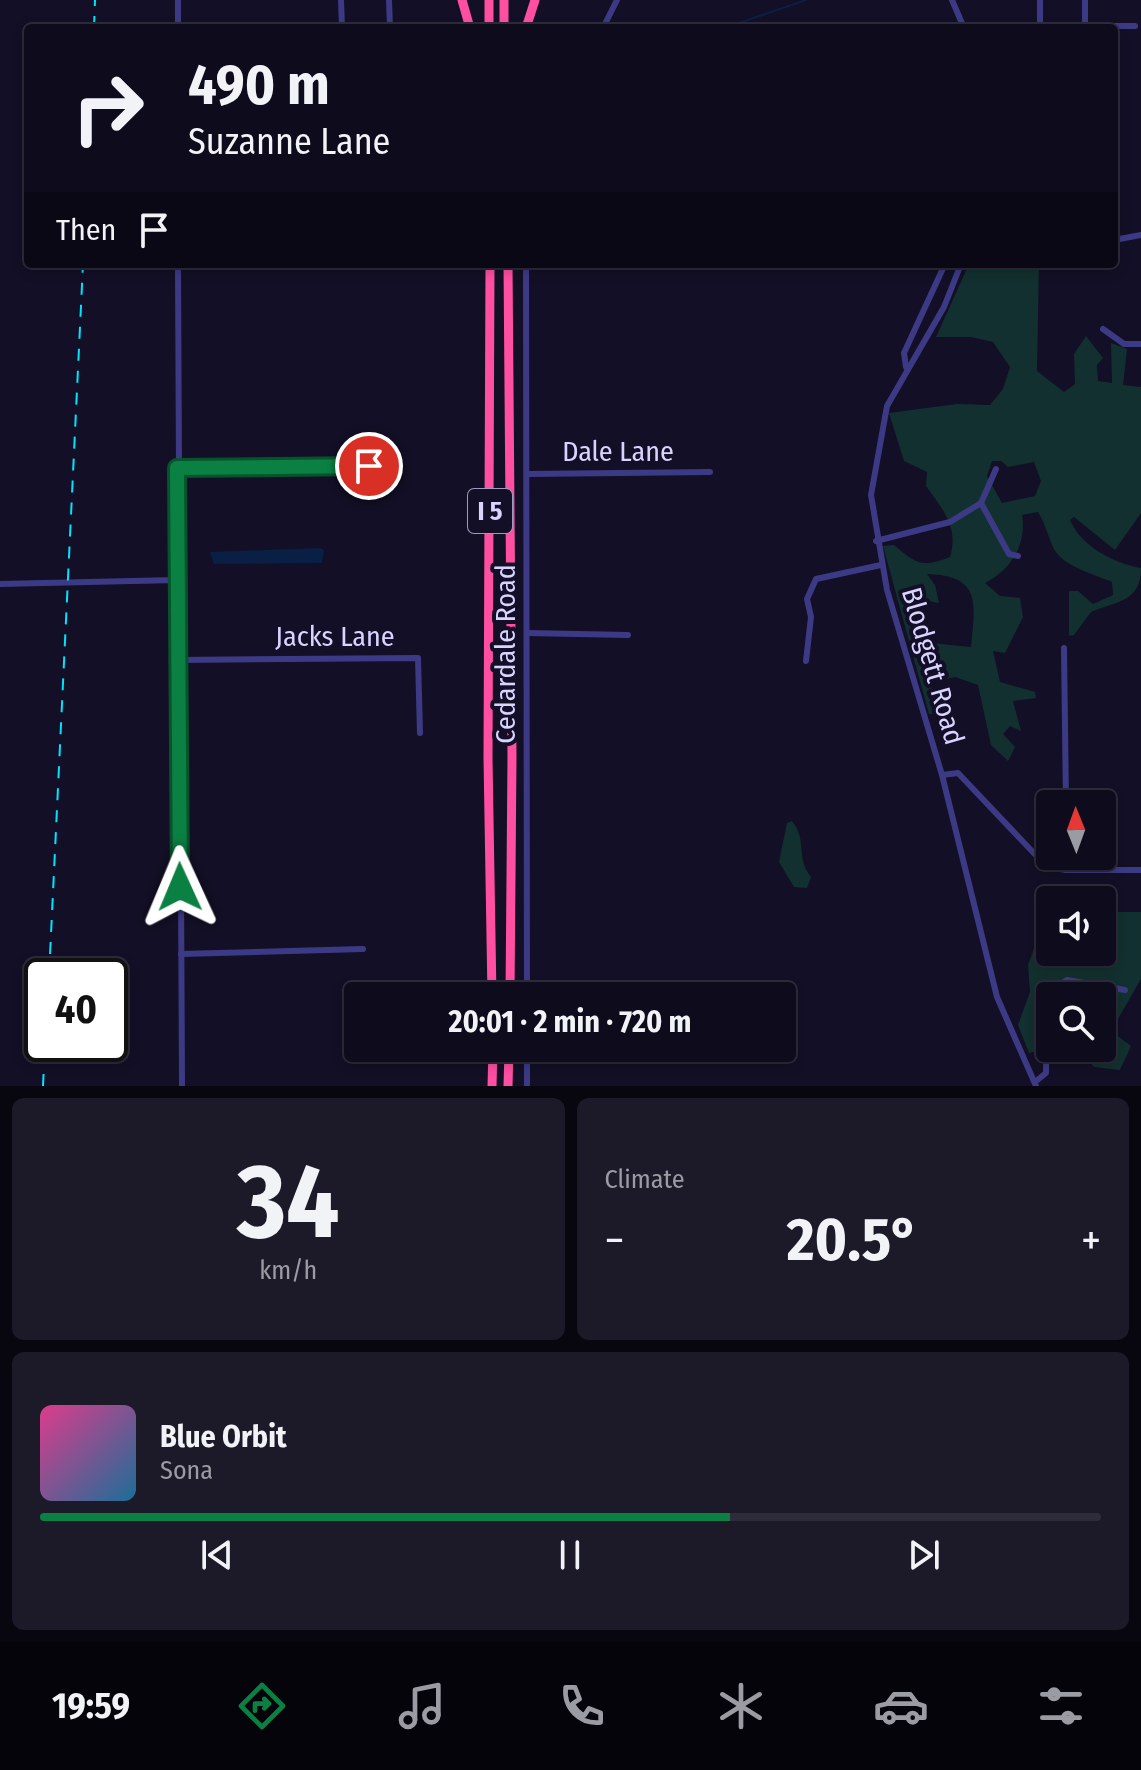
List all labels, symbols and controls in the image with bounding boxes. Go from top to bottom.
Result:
text: 490 m [188,52,330,119]
icon: right [56,56,160,160]
text: Suzanne Lane [188,120,390,164]
icon: arrive [132,208,176,252]
text: Then [56,212,116,248]
pin [335,432,403,500]
street label: Dale Lane [562,435,674,468]
icon: arrive [347,444,391,488]
road number: I 5 [468,489,512,533]
street label: Cedardale Road [489,564,522,744]
street label: Blodgett Road [895,584,971,748]
street label: Jacks Lane [275,620,395,653]
north arrow [1036,790,1116,870]
map controls [1036,790,1116,1062]
position arrow [138,845,222,929]
button: sound [1036,886,1116,966]
speed limit sign: 40 [24,958,128,1062]
button: search [1036,982,1116,1062]
text: 20:01 · 2 min · 720 m [449,1004,691,1040]
text: 34 [237,1140,339,1265]
text: Climate [605,1164,685,1195]
text: 20.5° [787,1204,919,1276]
text: − [605,1214,624,1267]
text: + [1081,1214,1101,1267]
text: km/h [259,1255,317,1286]
text: Blue Orbit [160,1419,286,1455]
text: Sona [160,1455,213,1486]
icon: previous [195,1533,239,1577]
icon: pause [548,1533,592,1577]
icon: next [902,1533,946,1577]
icon: directions [234,1678,290,1734]
icon: music [394,1678,450,1734]
icon: phone [554,1678,610,1734]
icon: climate [713,1678,769,1734]
icon: car [873,1678,929,1734]
icon: filters [1033,1678,1089,1734]
text: 19:59 [52,1684,130,1728]

